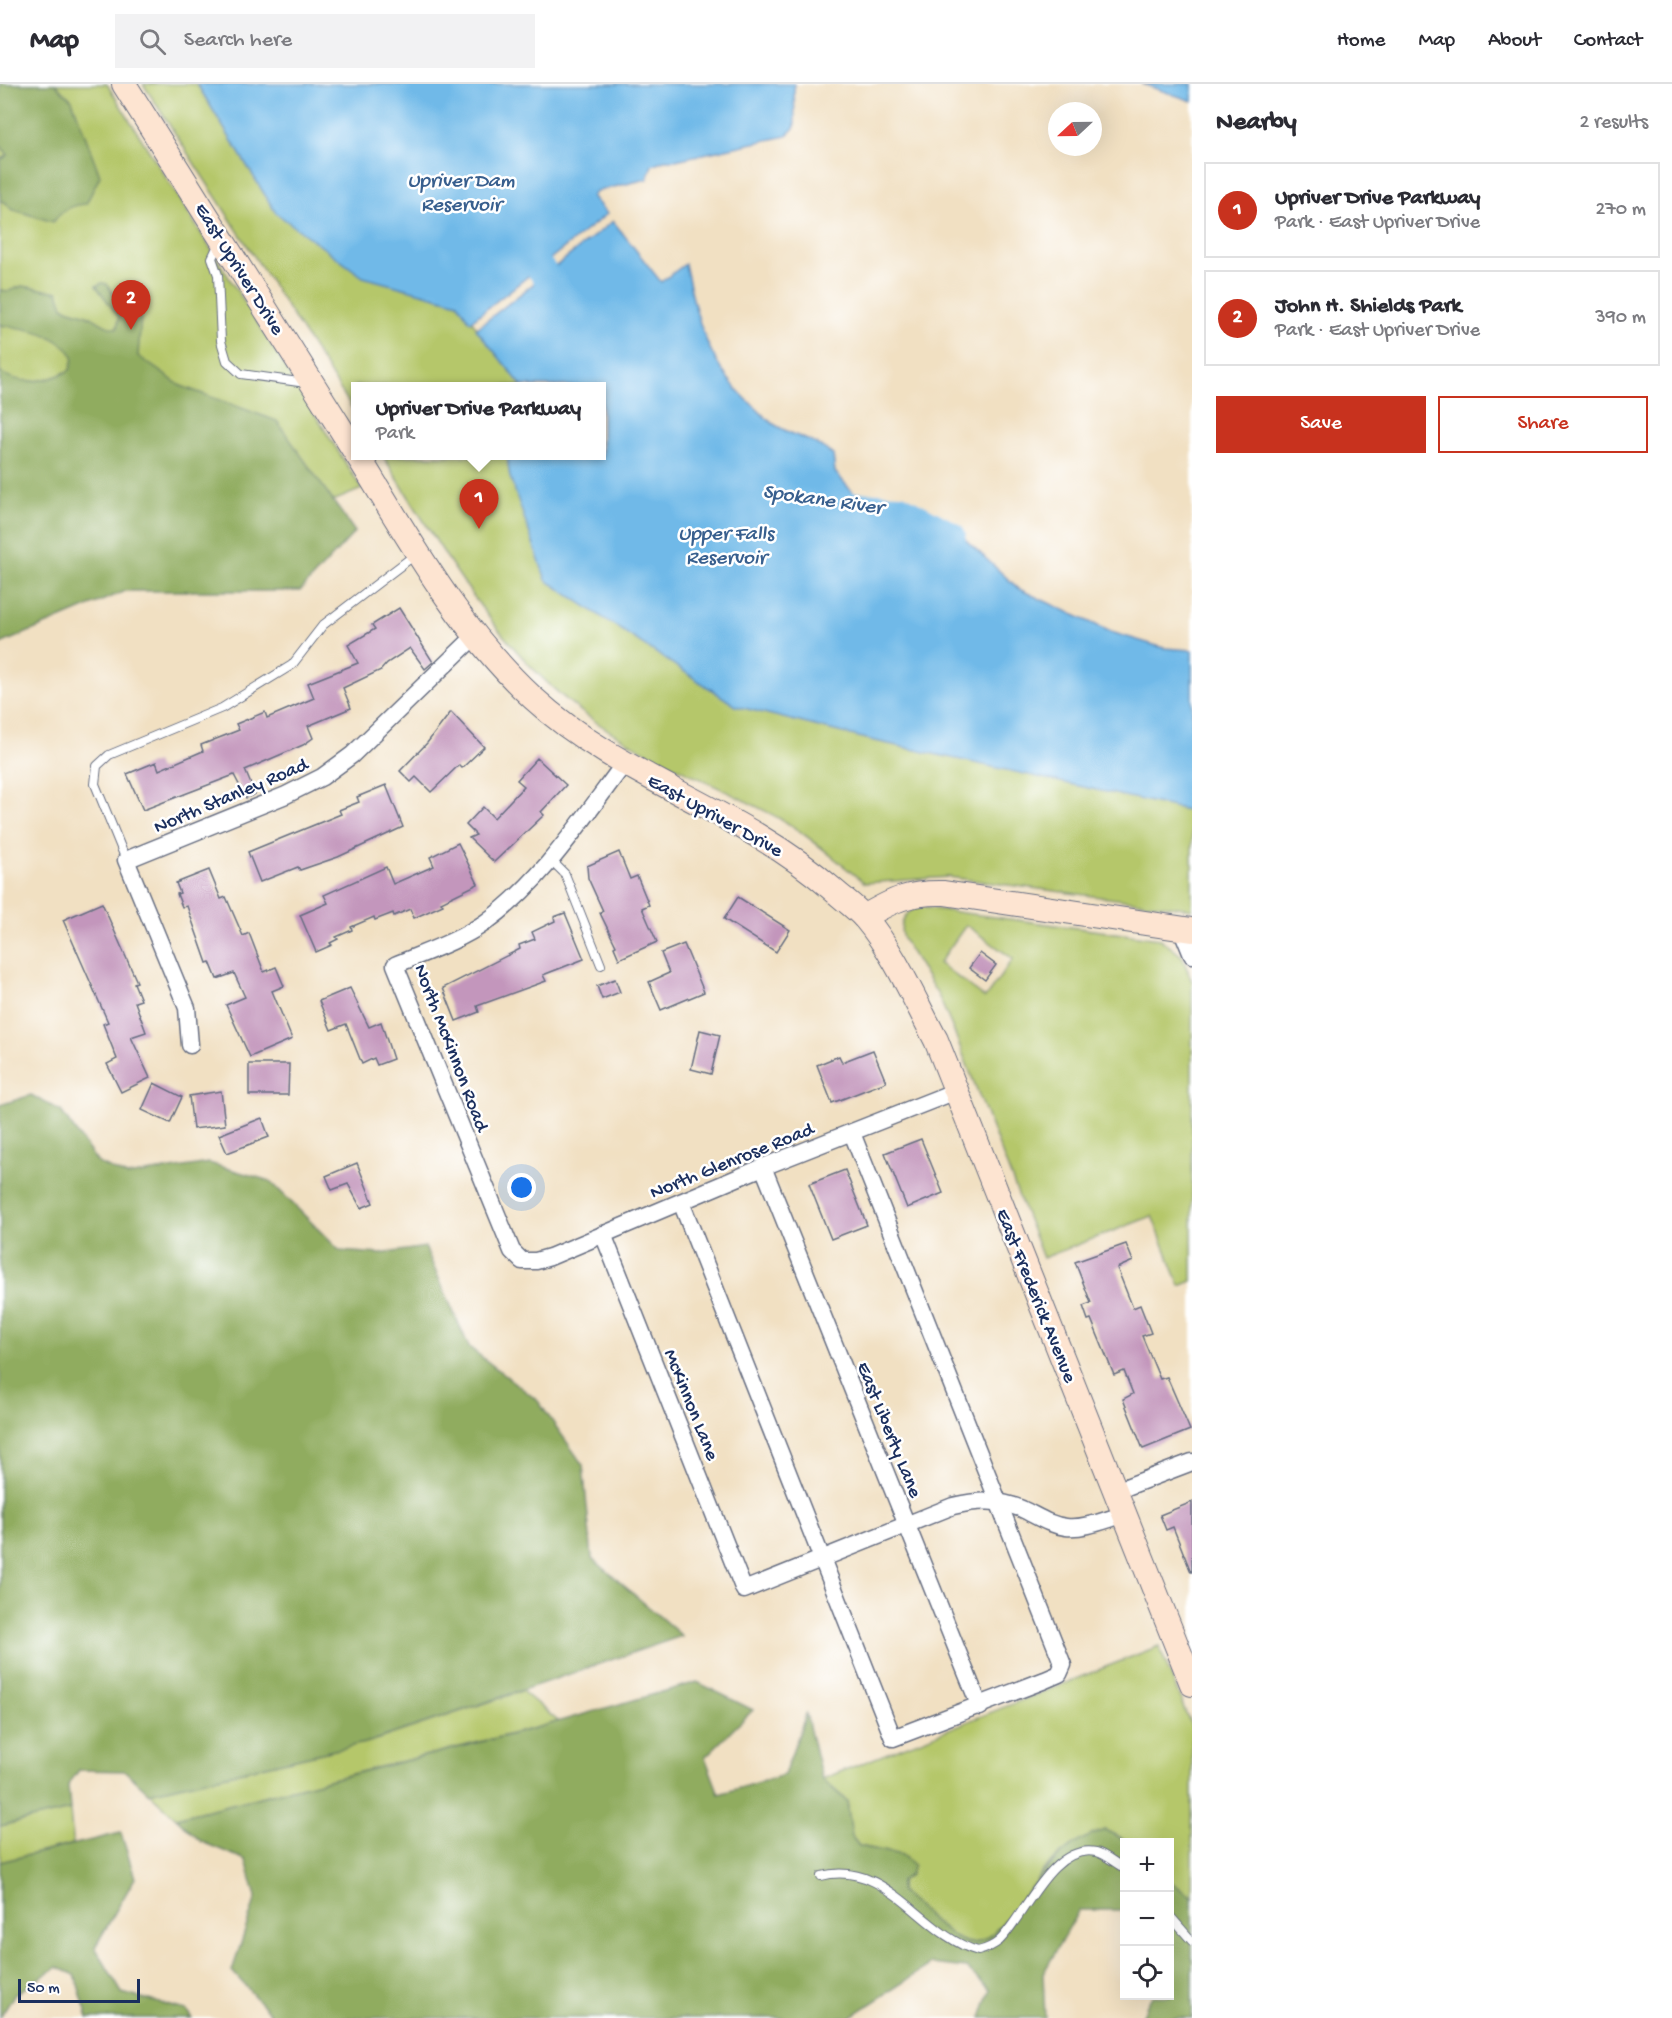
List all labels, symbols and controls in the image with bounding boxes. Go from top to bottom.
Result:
search box [115,14,535,68]
text: Map [30,25,79,58]
icon: search [136,25,169,58]
text: Search here [184,28,292,54]
text: Home [1337,29,1385,54]
text: Map [1418,29,1455,54]
text: About [1488,29,1541,54]
text: Contact [1574,29,1642,54]
north arrow [1048,102,1102,156]
text: Nearby [1216,108,1297,139]
text: 2 results [1579,112,1648,135]
water label: Upriver Dam Reservoir [407,170,515,219]
text: Upriver Drive Parkway [1275,186,1480,212]
text: 1 [1233,199,1242,222]
text: 270 m [1596,199,1646,222]
street label: East Upriver Drive [188,200,288,341]
text: Park · East Upriver Drive [1275,212,1480,235]
pin: 2 [112,280,150,330]
text: John H. Shields Park [1275,294,1461,320]
text: 2 [1233,307,1242,330]
text: 390 m [1595,307,1646,330]
text: Park · East Upriver Drive [1275,320,1480,343]
popup [351,382,606,460]
button: Save [1216,396,1426,453]
button: Share [1438,396,1648,453]
text: Upriver Drive Parkway [376,397,581,423]
text: Park [376,423,414,446]
pin: 1 [460,480,498,529]
water label: Spokane River [761,481,889,523]
water label: Upper Falls Reservoir [678,523,776,572]
street label: North Stanley Road [151,753,314,840]
street label: East Upriver Drive [643,770,787,864]
street label: North McKinnon Road [407,961,493,1137]
street label: North Glenrose Road [647,1118,820,1206]
your location [507,1173,536,1202]
street label: East Frederick Avenue [989,1206,1080,1387]
street label: McKinnon Lane [657,1346,723,1465]
street label: East Liberty Lane [850,1359,926,1502]
map controls [1120,1838,1174,2000]
button: + [1120,1838,1174,1892]
button: − [1120,1892,1174,1946]
button: locate [1120,1946,1174,2000]
scale bar [18,1976,140,2004]
text: 50 m [27,1980,60,1999]

